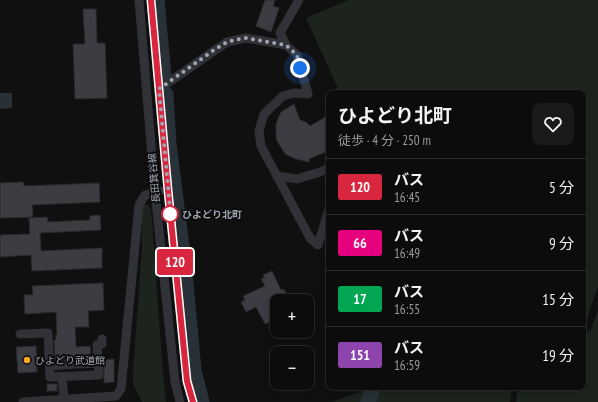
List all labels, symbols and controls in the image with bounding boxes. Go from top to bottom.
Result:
your location [290,58,310,78]
text: ひよどり北町 [338,103,452,127]
button: heart [532,103,574,145]
text: 徒歩 · 4 分 · 250 m [338,132,431,149]
street label: 長田箕谷線 [145,153,163,203]
text: バス [394,170,424,189]
text: 120 [350,178,370,196]
text: 5 分 [549,178,574,197]
text: 16:45 [394,189,420,206]
marker: ひよどり北町 [161,205,179,223]
place label: ひよどり北町 [182,208,242,221]
text: バス [394,226,424,245]
text: 66 [353,234,367,252]
text: 9 分 [549,234,574,253]
text: 16:49 [394,245,420,262]
line badge: 120 [152,249,198,275]
text: 120 [165,253,185,271]
text: バス [394,282,424,301]
text: 17 [353,290,367,308]
text: 15 分 [542,290,574,309]
map controls [270,294,314,390]
button: + [270,294,314,338]
text: 16:55 [394,301,420,318]
text: バス [394,338,424,357]
button: − [270,346,314,390]
text: 151 [350,346,370,364]
text: 19 分 [542,346,574,365]
place label: ひよどり武道館 [35,354,105,367]
marker: ひよどり武道館 [22,355,32,365]
text: 16:59 [394,357,420,374]

